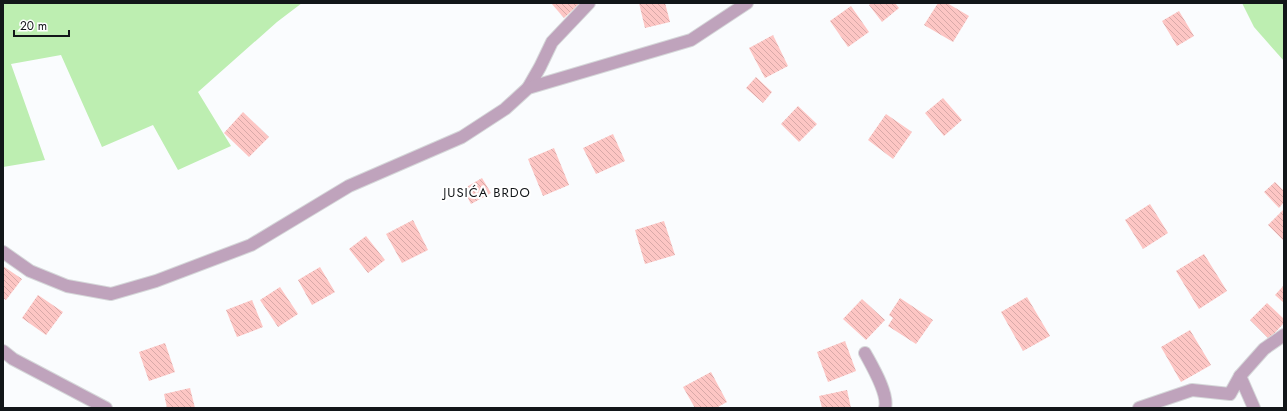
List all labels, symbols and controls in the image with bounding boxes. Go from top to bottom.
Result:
scale bar [14,12,69,38]
text: 20 m [20,17,47,35]
district label: JUSIĆA BRDO [441,183,531,202]

